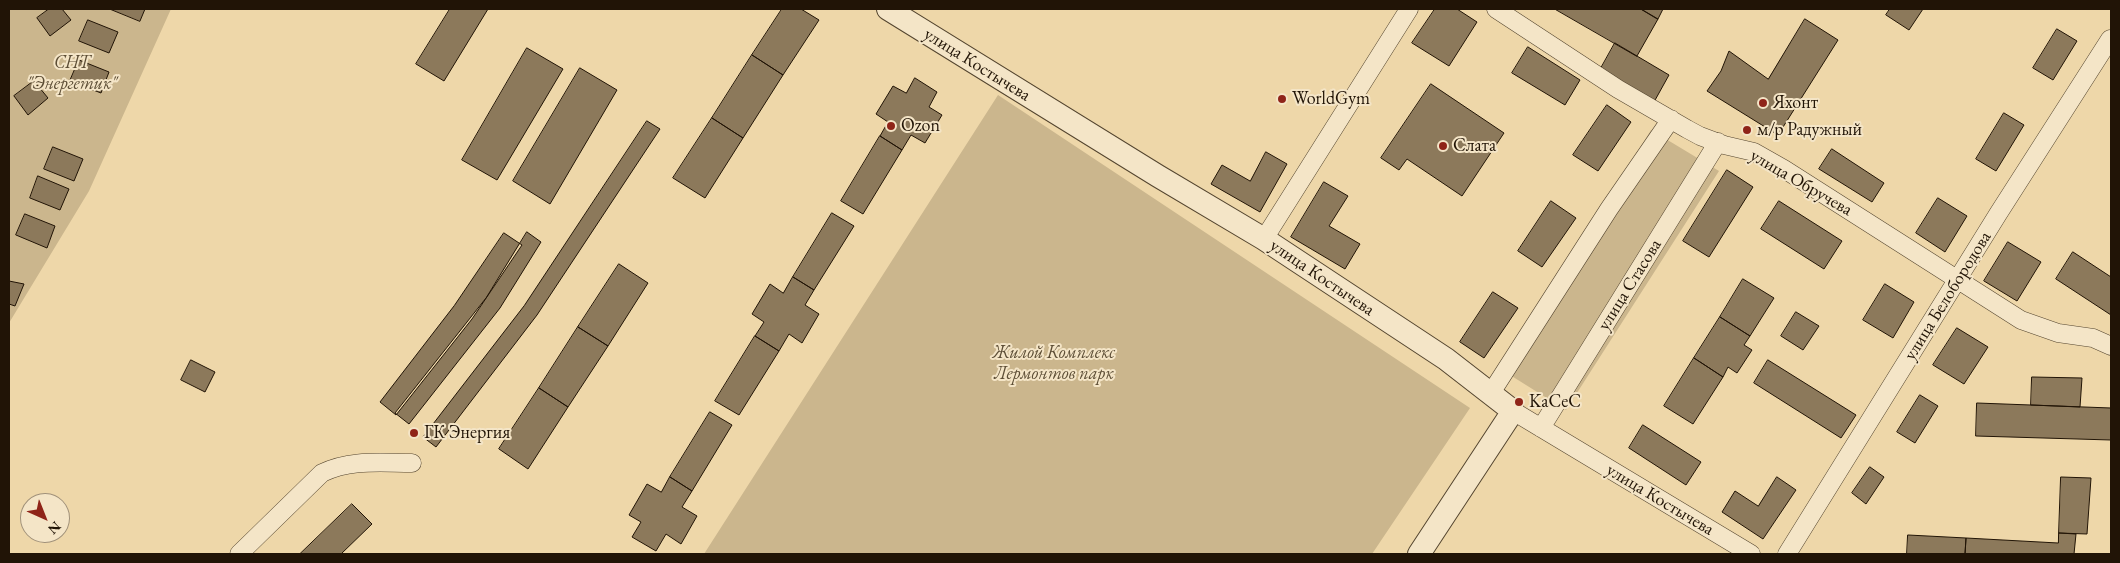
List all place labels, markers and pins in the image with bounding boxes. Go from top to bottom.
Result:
place label: WorldGym [1292,88,1370,110]
place label: Яхонт [1773,92,1818,114]
marker: WorldGym [1276,93,1288,105]
marker: Яхонт [1757,97,1769,109]
place label: Ozon [901,115,940,137]
place label: м/р Радужный [1757,119,1862,141]
marker: Ozon [885,120,897,132]
marker: м/р Радужный [1741,124,1753,136]
place label: Слата [1453,135,1496,157]
marker: Слата [1437,140,1449,152]
place label: KaCeC [1529,391,1581,413]
marker: KaCeC [1513,396,1525,408]
place label: ГК Энергия [424,422,510,444]
marker: ГК Энергия [408,427,420,439]

